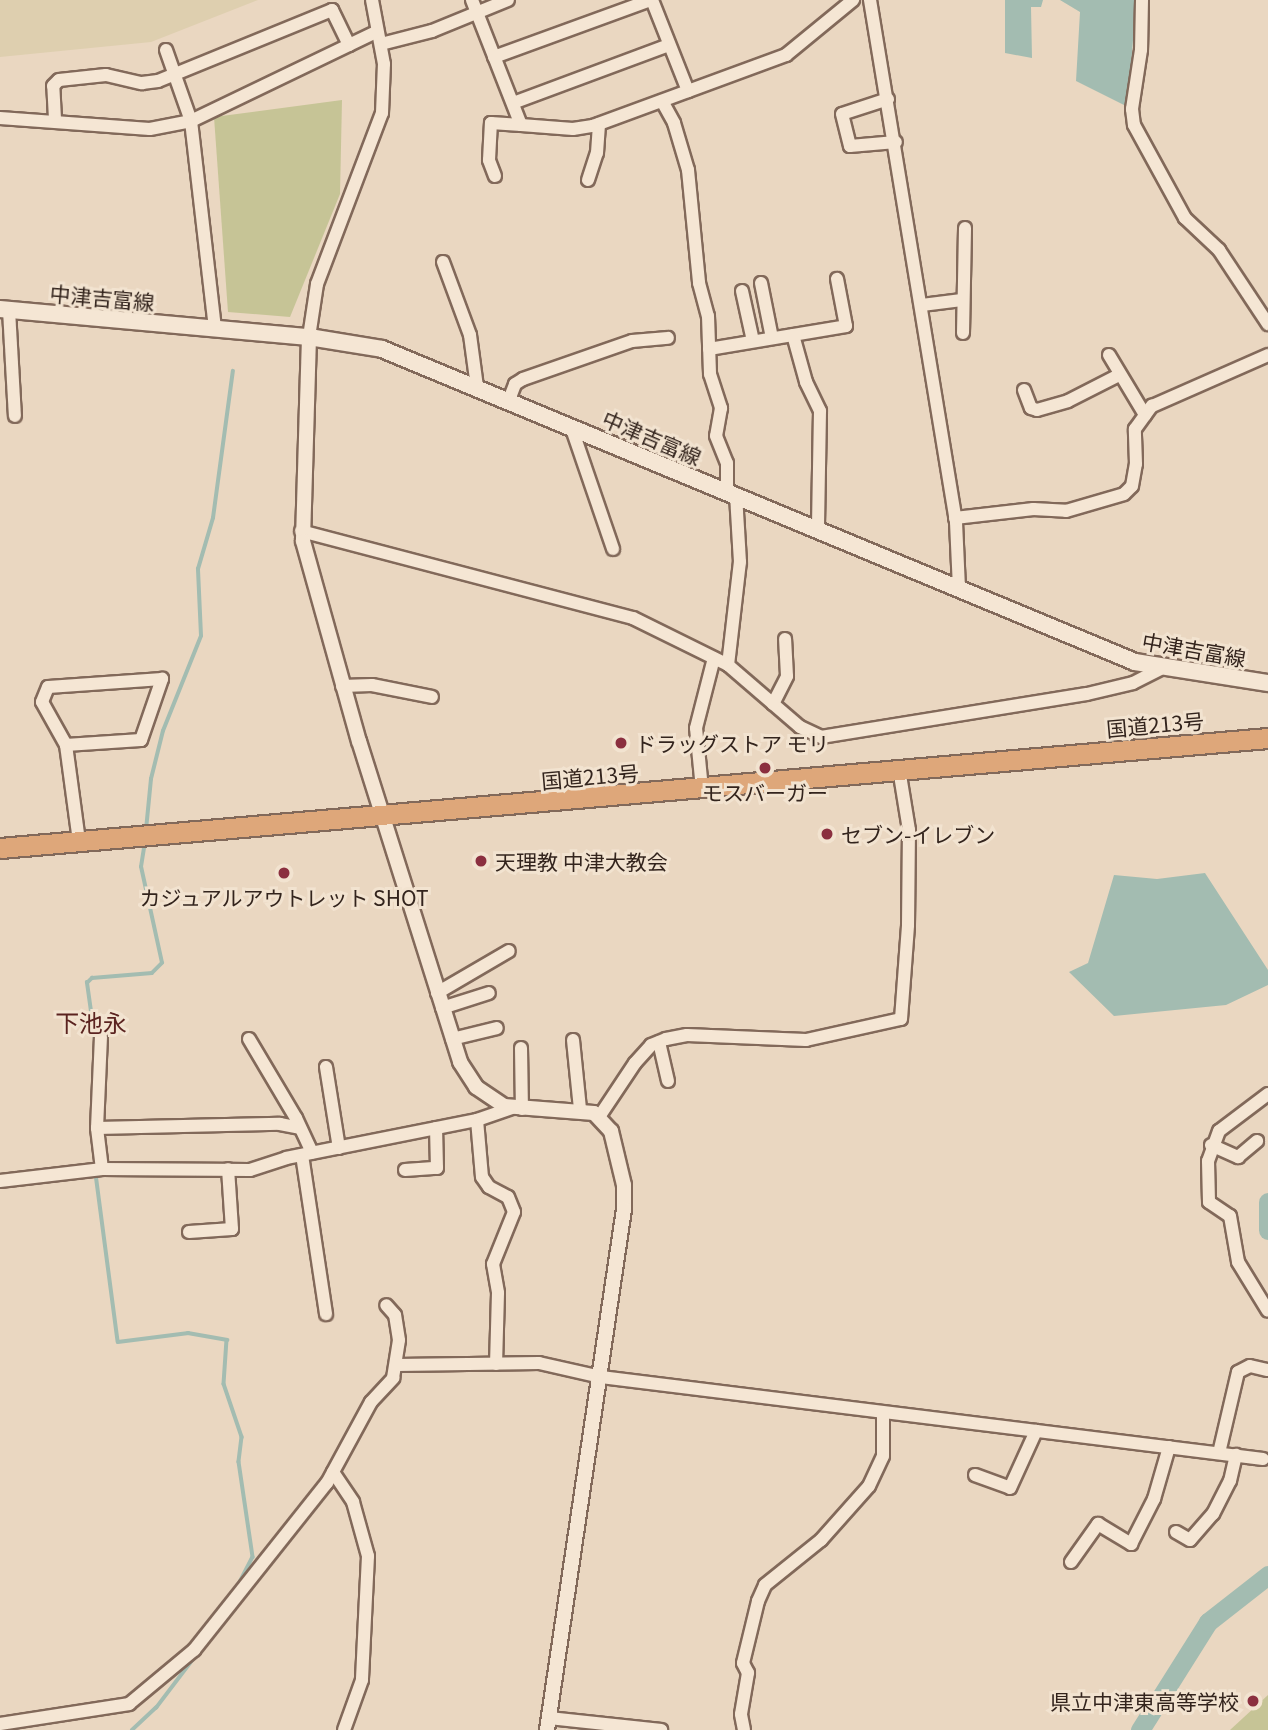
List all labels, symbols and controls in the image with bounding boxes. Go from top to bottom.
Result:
street label: 中津吉富線 [49,280,155,314]
street label: 中津吉富線 [599,405,705,469]
street label: 中津吉富線 [1140,627,1248,671]
street label: 国道213号 [1105,707,1205,741]
place label: ドラッグストア モリ [635,730,829,756]
marker: ドラッグストア モリ [613,735,629,751]
street label: 国道213号 [540,759,640,793]
marker: モスバーガー [757,760,773,776]
place label: モスバーガー [702,779,828,805]
place label: セブン-イレブン [841,821,995,847]
marker: セブン-イレブン [819,826,835,842]
place label: 天理教 中津大教会 [495,848,668,874]
marker: 天理教 中津大教会 [473,853,489,869]
marker: カジュアルアウトレット SHOT [276,865,292,881]
place label: カジュアルアウトレット SHOT [138,884,430,910]
district label: 下池永 [55,1008,127,1036]
place label: 県立中津東高等学校 [1050,1688,1239,1714]
marker: 県立中津東高等学校 [1245,1693,1261,1709]

